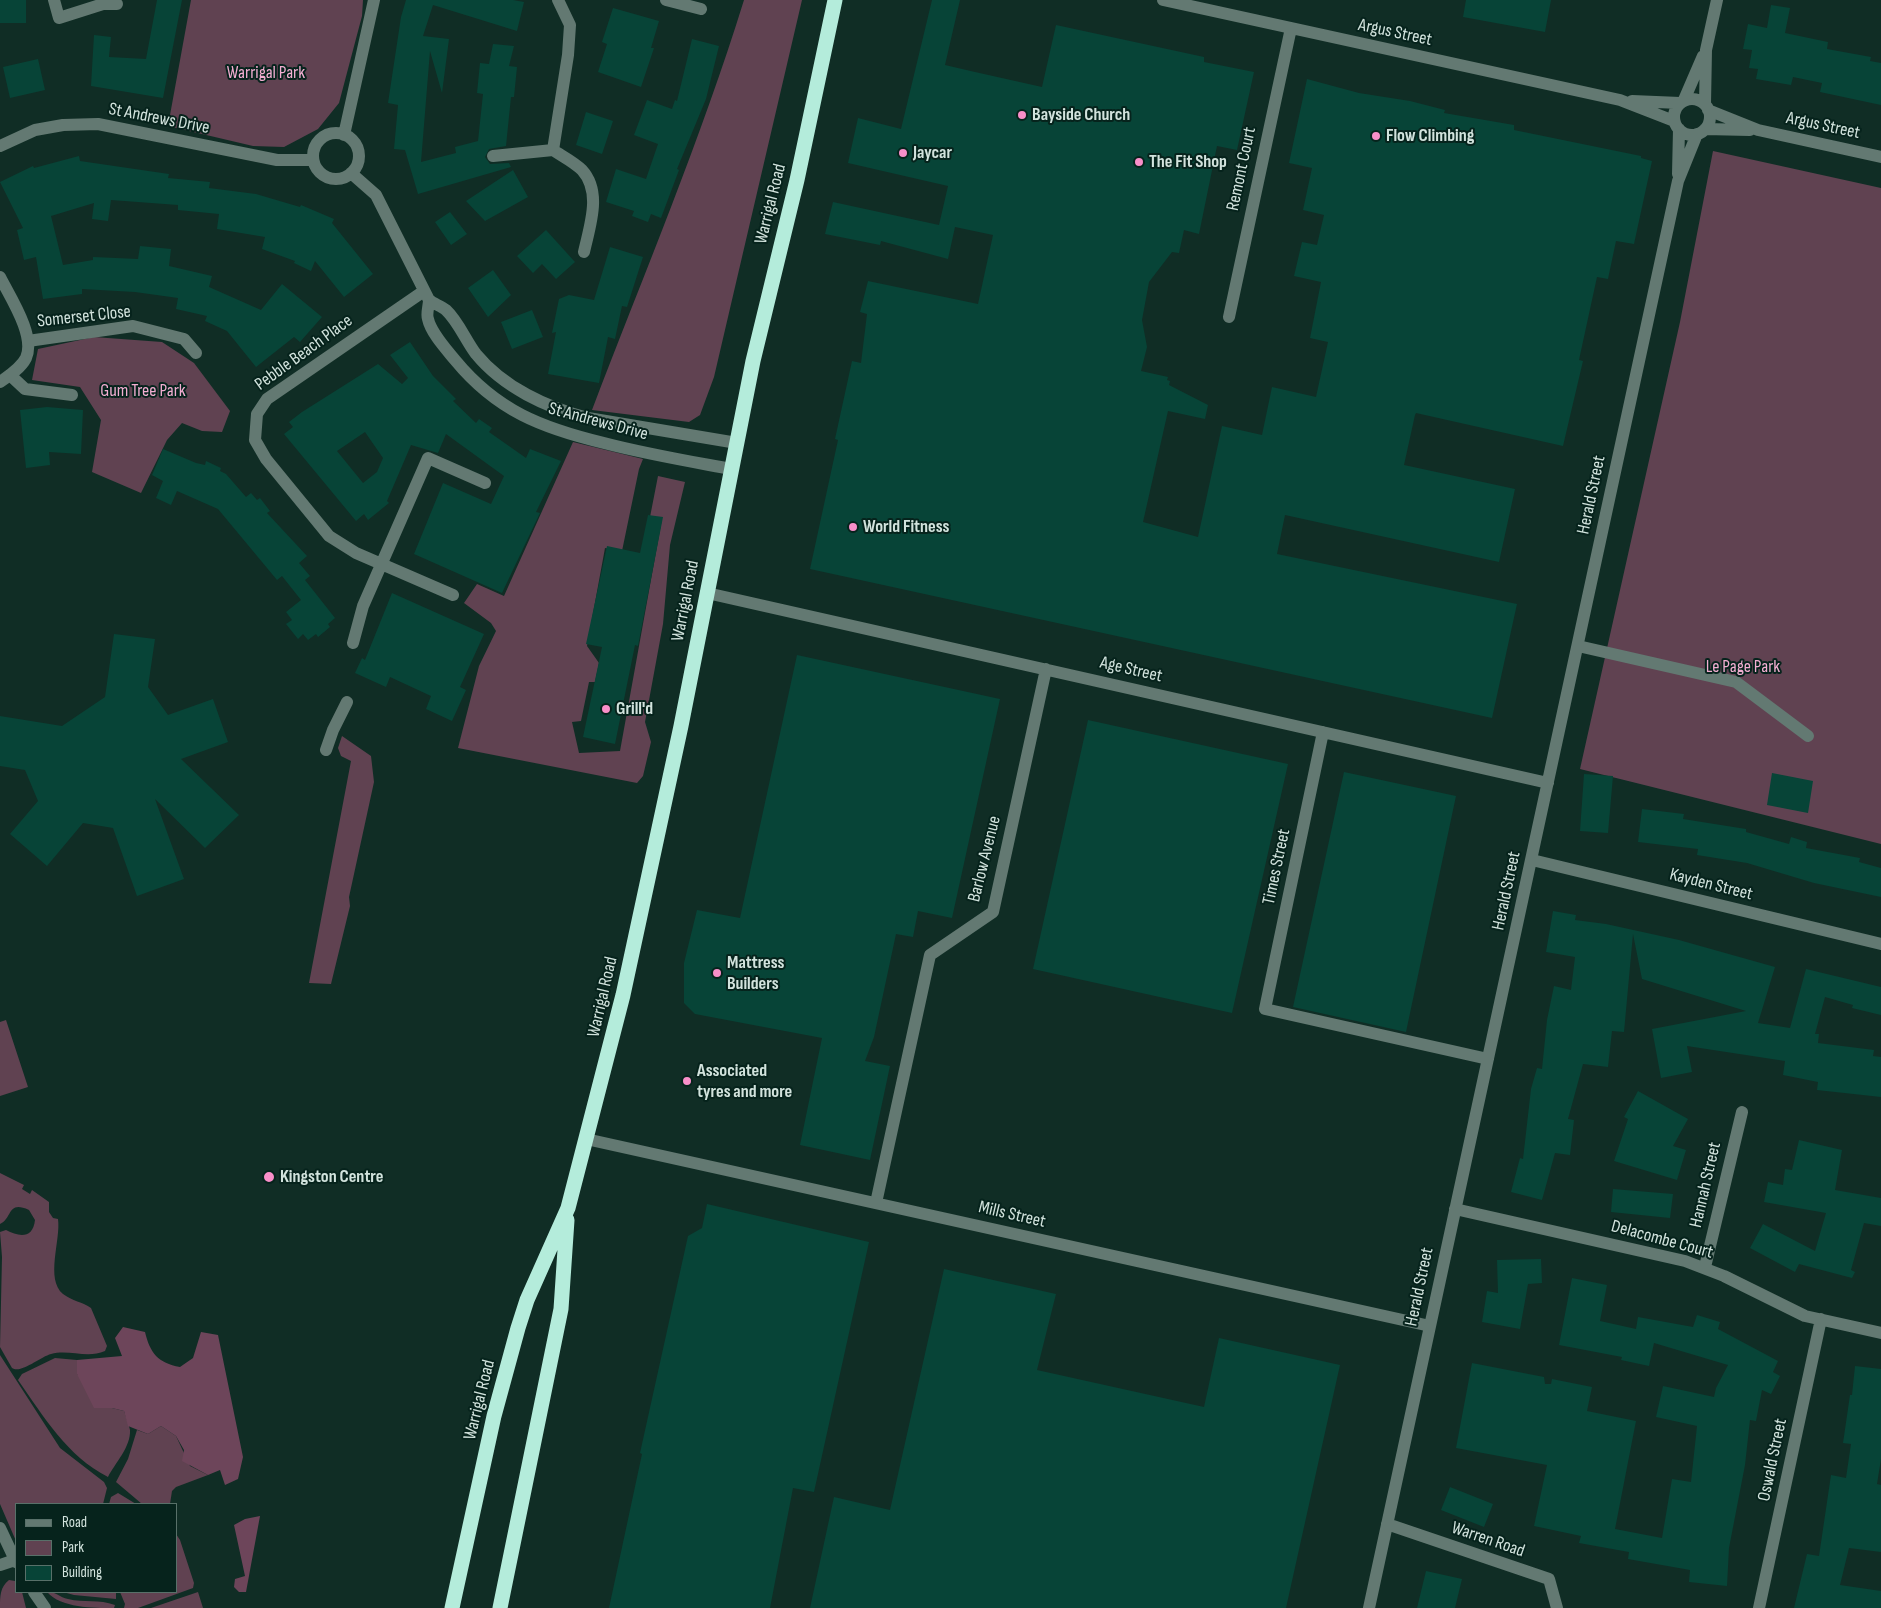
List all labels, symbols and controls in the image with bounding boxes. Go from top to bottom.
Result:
street label: Argus Street [1356,15,1434,51]
park label: Warrigal Park [227,62,305,84]
street label: St Andrews Drive [107,99,211,139]
place label: Bayside Church [1032,104,1130,126]
street label: Argus Street [1784,108,1862,144]
marker: Bayside Church [1016,109,1028,121]
street label: Remont Court [1223,125,1261,213]
place label: Flow Climbing [1386,125,1474,147]
marker: Flow Climbing [1370,130,1382,142]
place label: Jaycar [913,142,952,164]
marker: Jaycar [897,147,909,159]
place label: The Fit Shop [1149,151,1227,173]
marker: The Fit Shop [1133,156,1145,168]
street label: Warrigal Road [751,162,791,246]
street label: Somerset Close [36,301,132,333]
street label: Pebble Beach Place [251,310,357,396]
park label: Gum Tree Park [100,380,186,402]
street label: St Andrews Drive [546,398,650,446]
street label: Herald Street [1573,454,1611,536]
place label: World Fitness [863,516,949,538]
marker: World Fitness [847,521,859,533]
street label: Warrigal Road [668,559,704,643]
street label: Age Street [1098,652,1164,688]
park label: Le Page Park [1706,656,1780,678]
place label: Grill'd [616,698,653,720]
marker: Grill'd [600,703,612,715]
street label: Barlow Avenue [964,814,1006,904]
street label: Times Street [1258,827,1296,907]
street label: Herald Street [1488,850,1526,932]
street label: Kayden Street [1667,864,1755,906]
place label: Mattress Builders [727,952,784,994]
street label: Warrigal Road [583,955,623,1039]
marker: Mattress Builders [711,967,723,979]
place label: Associated tyres and more [697,1060,792,1102]
marker: Associated tyres and more [681,1075,693,1087]
street label: Hannah Street [1686,1140,1726,1230]
place label: Kingston Centre [280,1166,383,1188]
marker: Kingston Centre [262,1170,276,1184]
street label: Mills Street [976,1197,1048,1233]
street label: Delacombe Court [1609,1216,1715,1264]
street label: Herald Street [1401,1246,1439,1328]
street label: Warrigal Road [460,1358,500,1442]
street label: Oswald Street [1754,1417,1792,1503]
legend [15,1503,178,1593]
text: Road [62,1513,87,1532]
street label: Warren Road [1449,1517,1527,1563]
text: Park [62,1538,84,1557]
text: Building [62,1563,102,1582]

